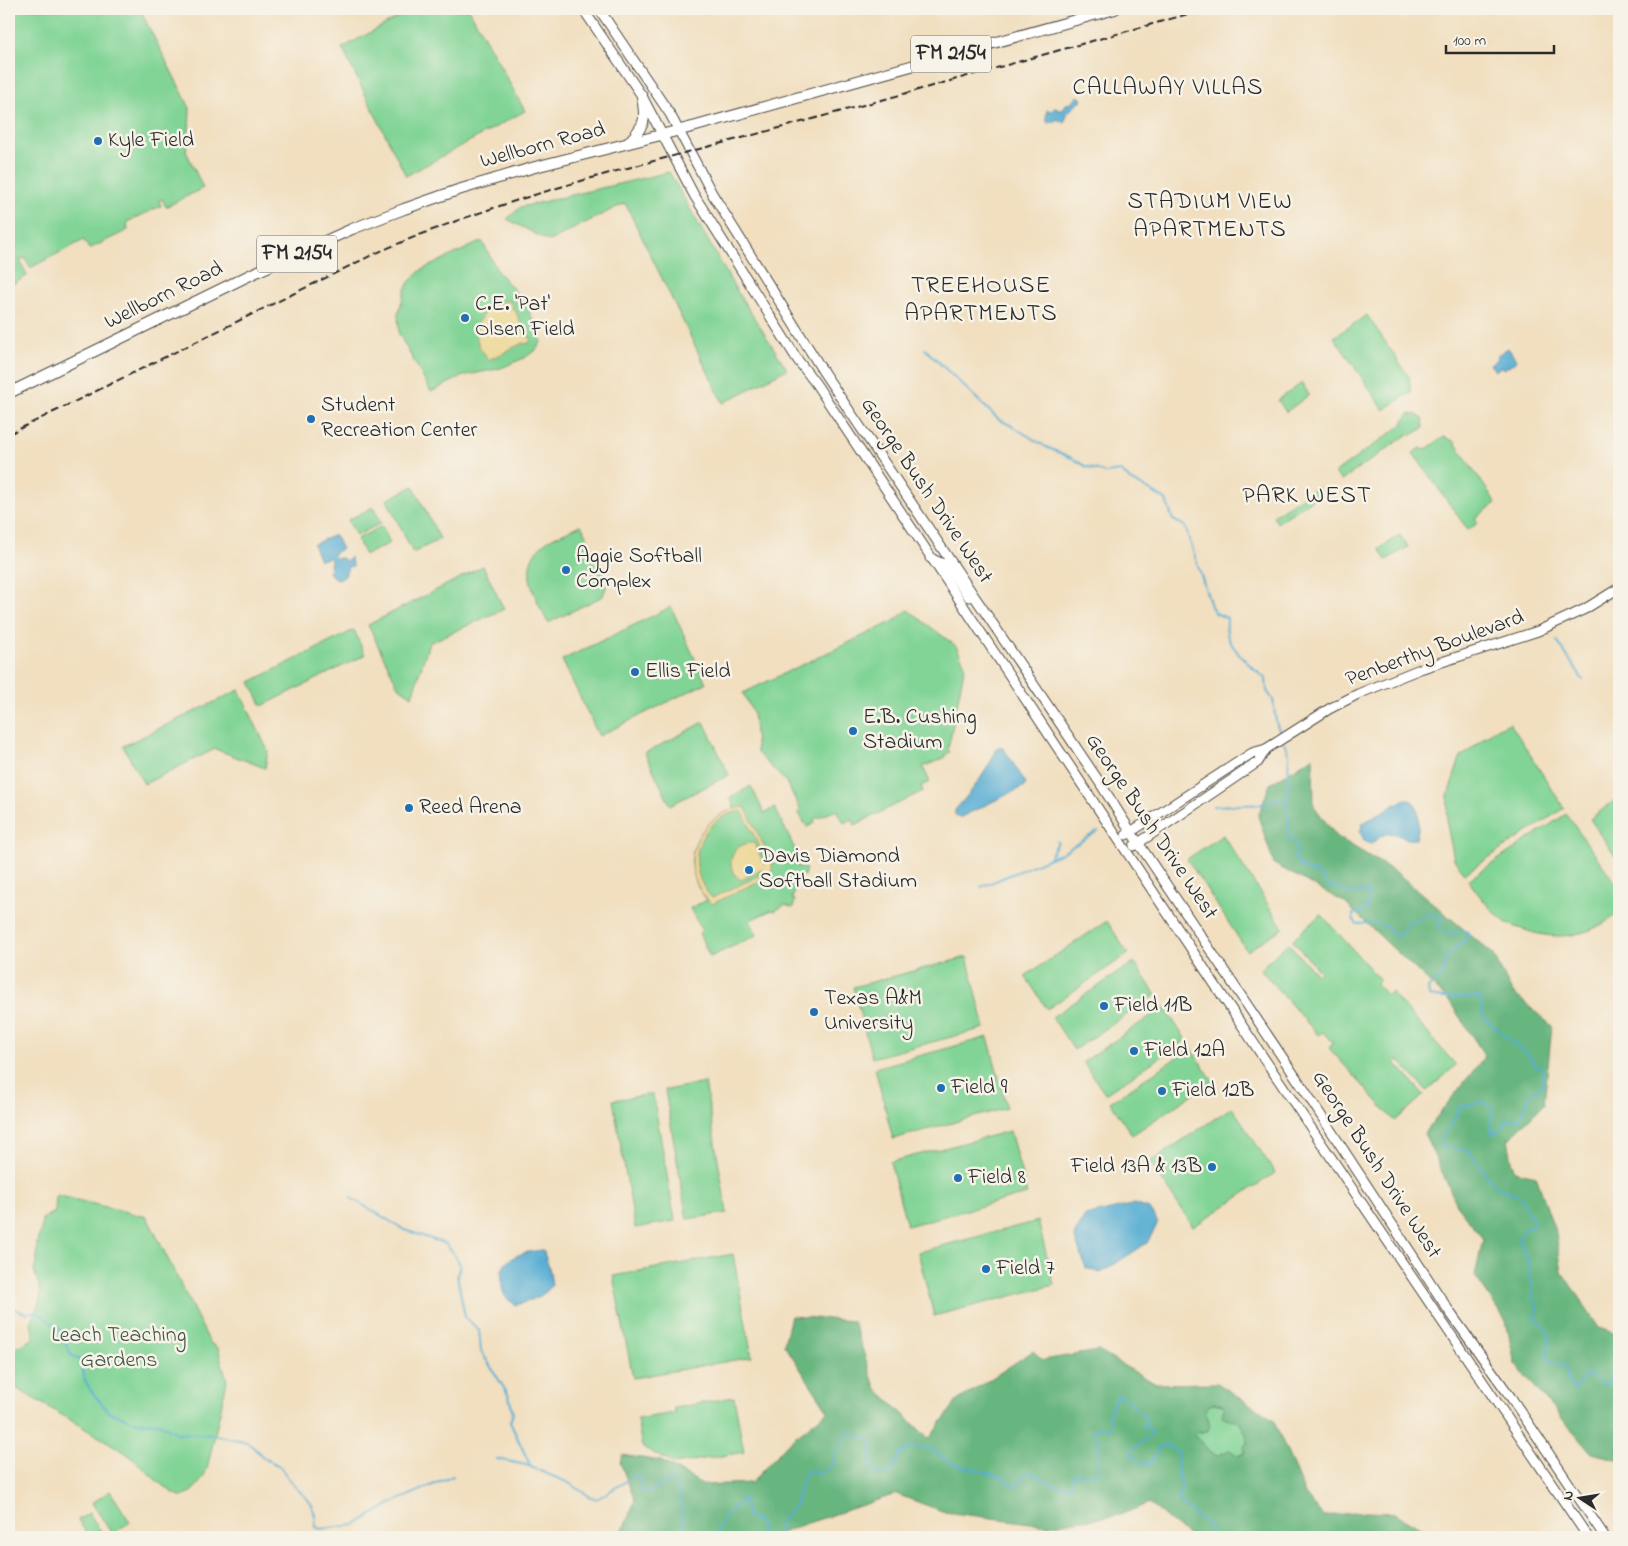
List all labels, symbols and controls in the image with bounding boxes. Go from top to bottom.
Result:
scale bar [1446,22,1553,54]
text: 100 m [1453,30,1486,52]
road number: FM 2154 [911,36,991,72]
district label: CALLAWAY VILLAS [1073,71,1263,106]
street label: Wellborn Road [477,114,609,178]
place label: Kyle Field [108,125,194,158]
marker: Kyle Field [92,135,104,147]
district label: STADIUM VIEW APARTMENTS [1128,185,1293,248]
road number: FM 2154 [257,235,337,272]
street label: Wellborn Road [99,253,229,339]
district label: TREEHOUSE APARTMENTS [904,269,1058,332]
place label: C.E. 'Pat' Olsen Field [475,289,575,346]
marker: C.E. 'Pat' Olsen Field [459,312,471,324]
place label: Student Recreation Center [321,390,478,447]
street label: George Bush Drive West [851,391,1001,592]
marker: Student Recreation Center [305,413,317,425]
district label: PARK WEST [1242,479,1372,514]
place label: Aggie Softball Complex [576,541,702,598]
marker: Aggie Softball Complex [560,564,572,576]
street label: Penberthy Boulevard [1341,602,1529,697]
place label: Ellis Field [645,656,731,688]
marker: Ellis Field [629,666,641,678]
place label: E.B. Cushing Stadium [863,702,977,759]
marker: E.B. Cushing Stadium [847,725,859,737]
street label: George Bush Drive West [1076,727,1226,928]
place label: Reed Arena [419,792,522,824]
marker: Reed Arena [403,802,415,814]
place label: Davis Diamond Softball Stadium [758,841,917,898]
marker: Davis Diamond Softball Stadium [743,864,755,876]
place label: Texas A&M University [824,983,922,1041]
place label: Field 11B [1113,990,1193,1022]
marker: Field 11B [1098,1000,1110,1012]
marker: Texas A&M University [808,1006,820,1018]
place label: Field 12A [1143,1035,1225,1067]
marker: Field 12A [1128,1045,1140,1057]
street label: George Bush Drive West [1302,1065,1449,1266]
place label: Field 9 [950,1072,1008,1104]
place label: Field 12B [1171,1075,1255,1107]
marker: Field 9 [935,1082,947,1094]
marker: Field 12B [1156,1085,1168,1097]
place label: Field 13A & 13B [1070,1151,1202,1183]
marker: Field 13A & 13B [1206,1161,1218,1173]
place label: Field 8 [967,1162,1026,1194]
marker: Field 8 [952,1172,964,1184]
place label: Field 7 [995,1253,1055,1285]
marker: Field 7 [980,1263,992,1275]
park label: Leach Teaching Gardens [52,1320,187,1377]
north arrow [1556,1474,1606,1524]
text: N [1557,1489,1580,1502]

